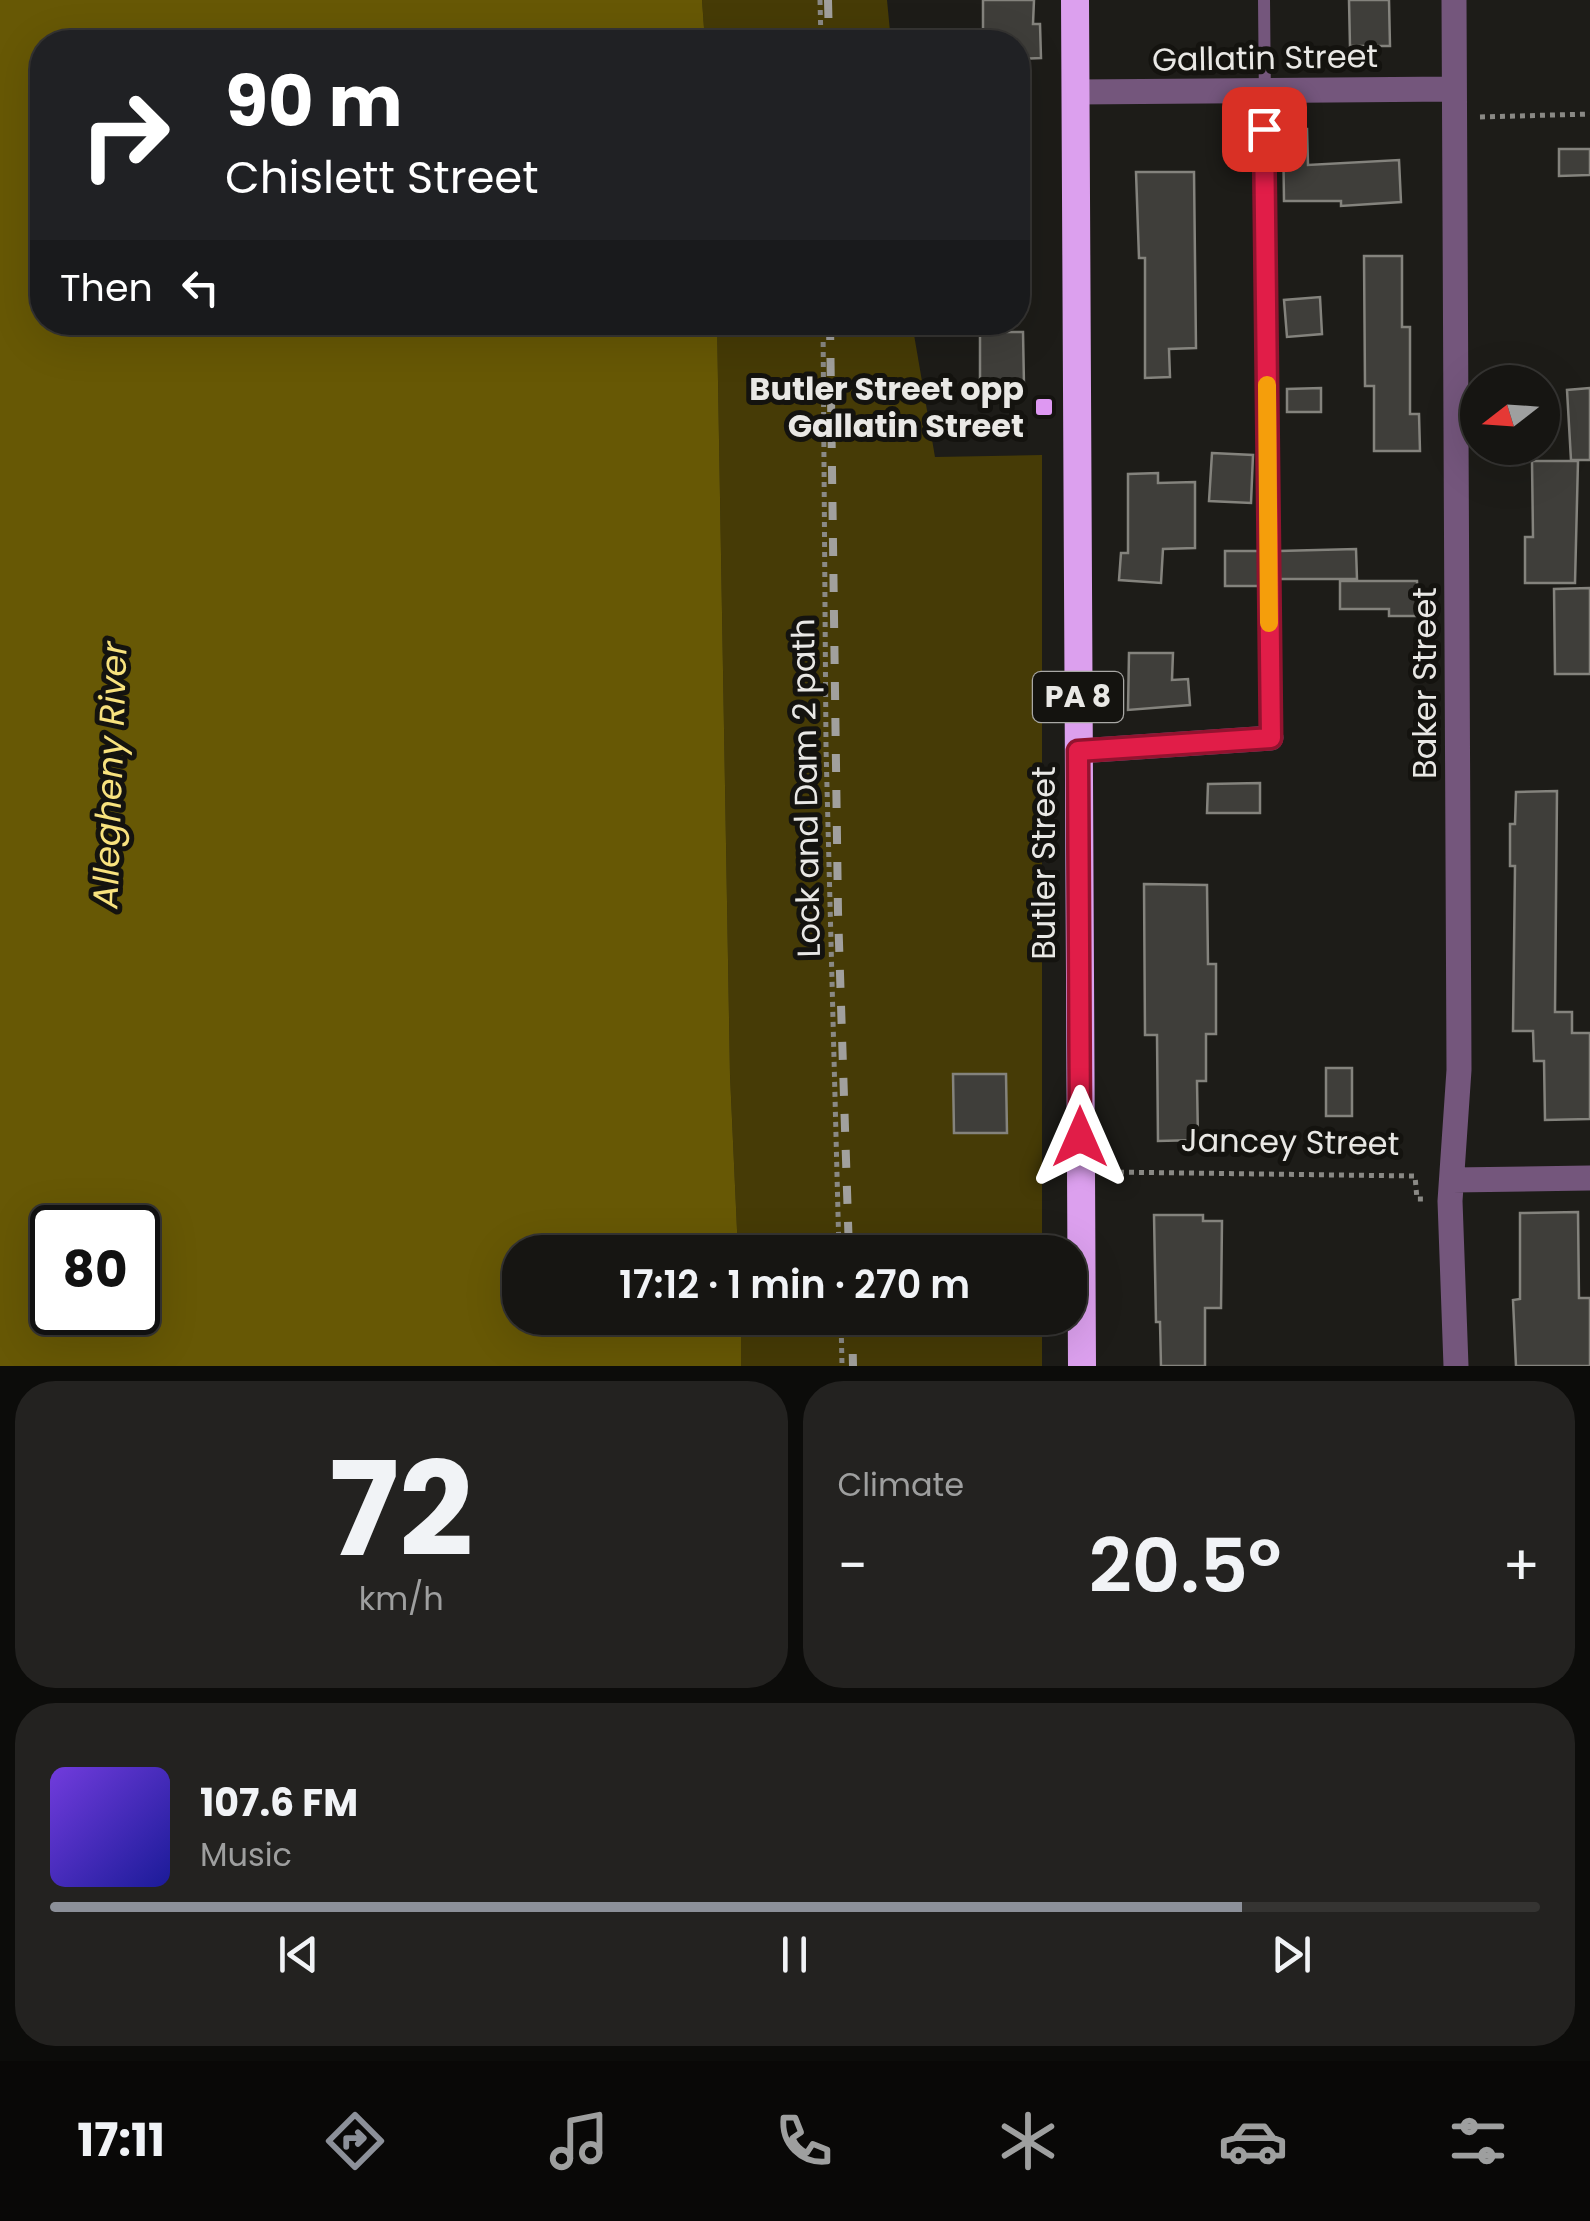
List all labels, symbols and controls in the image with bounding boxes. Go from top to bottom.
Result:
street label: Gallatin Street [1152,33,1378,82]
text: 90 m [225,52,403,151]
icon: right [60,70,190,200]
pin [1222,87,1307,172]
icon: arrive [1237,102,1292,157]
text: Chislett Street [225,146,539,209]
icon: left [173,260,228,315]
text: Then [60,261,153,314]
north arrow [1460,365,1560,465]
map controls [1460,365,1560,465]
place label: Butler Street opp Gallatin Street [749,366,1024,448]
marker: Butler Street opp Gallatin Street [1033,396,1055,418]
street label: Baker Street [1402,587,1447,779]
street label: Lock and Dam 2 path [780,618,831,958]
water label: Allegheny River [80,640,139,910]
road number: PA 8 [1033,672,1123,722]
street label: Butler Street [1021,766,1066,960]
position arrow [1028,1085,1132,1189]
street label: Jancey Street [1180,1117,1400,1166]
speed limit sign: 80 [30,1205,160,1335]
text: 17:12 · 1 min · 270 m [619,1258,970,1311]
text: 72 [329,1418,473,1601]
text: Climate [838,1462,964,1507]
text: 20.5° [1089,1513,1281,1618]
text: − [838,1527,868,1604]
text: + [1502,1527,1540,1604]
text: km/h [359,1576,444,1621]
text: 107.6 FM [200,1776,358,1829]
text: Music [200,1832,292,1877]
icon: previous [271,1927,326,1982]
icon: pause [767,1927,822,1982]
icon: next [1264,1927,1319,1982]
icon: directions [320,2106,390,2176]
icon: music [544,2106,614,2176]
icon: phone [769,2106,839,2176]
icon: climate [993,2106,1063,2176]
icon: car [1218,2106,1288,2176]
icon: filters [1443,2106,1513,2176]
text: 17:11 [77,2109,165,2172]

